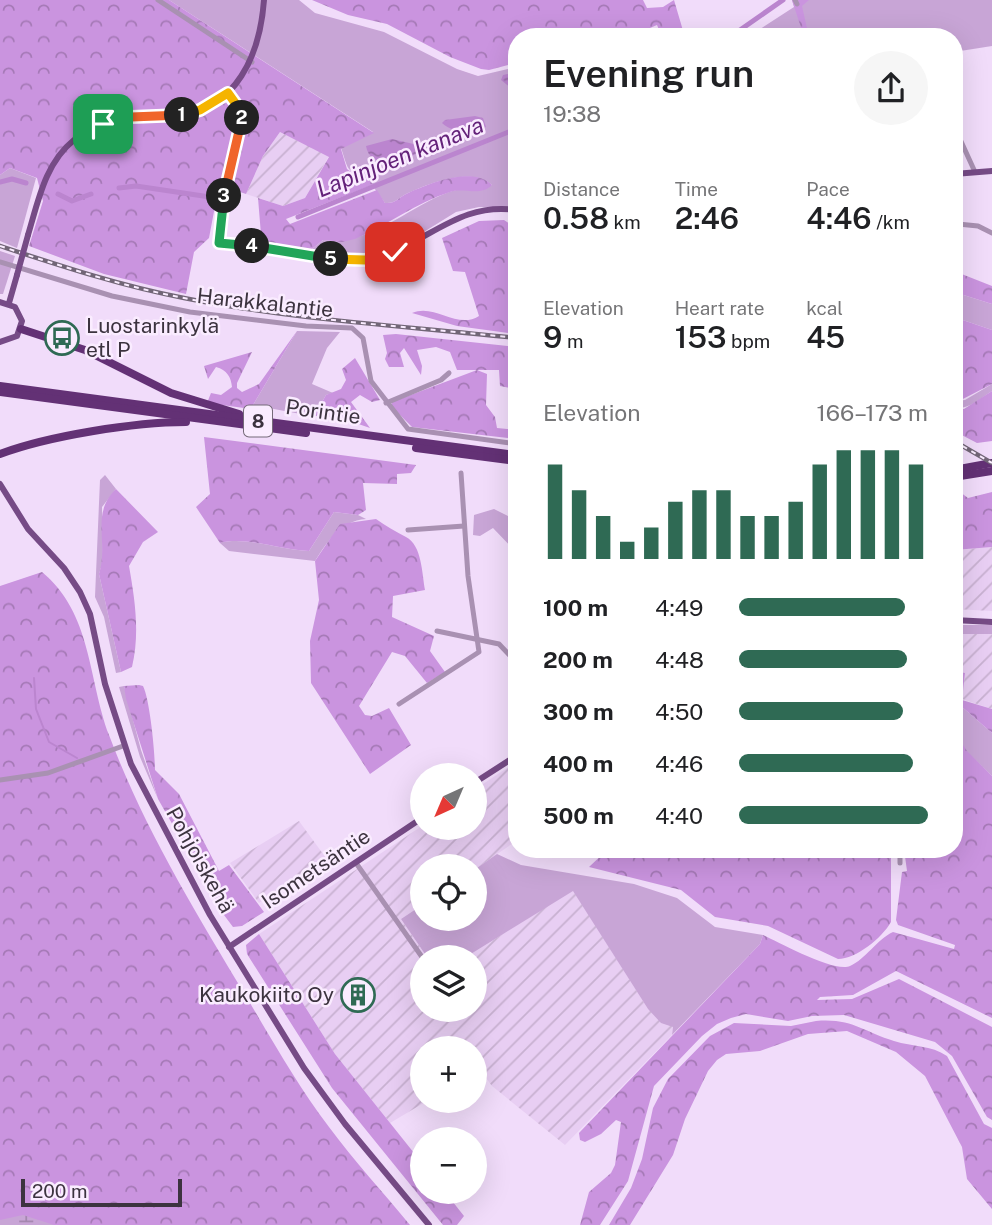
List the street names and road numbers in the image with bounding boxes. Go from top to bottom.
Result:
street label: Harakkalantie [196,283,334,322]
street label: Porintie [284,394,362,429]
road number: 8 [244,406,272,436]
street label: Pohjoiskehä [161,802,240,917]
street label: Isometsäntie [257,823,375,914]

